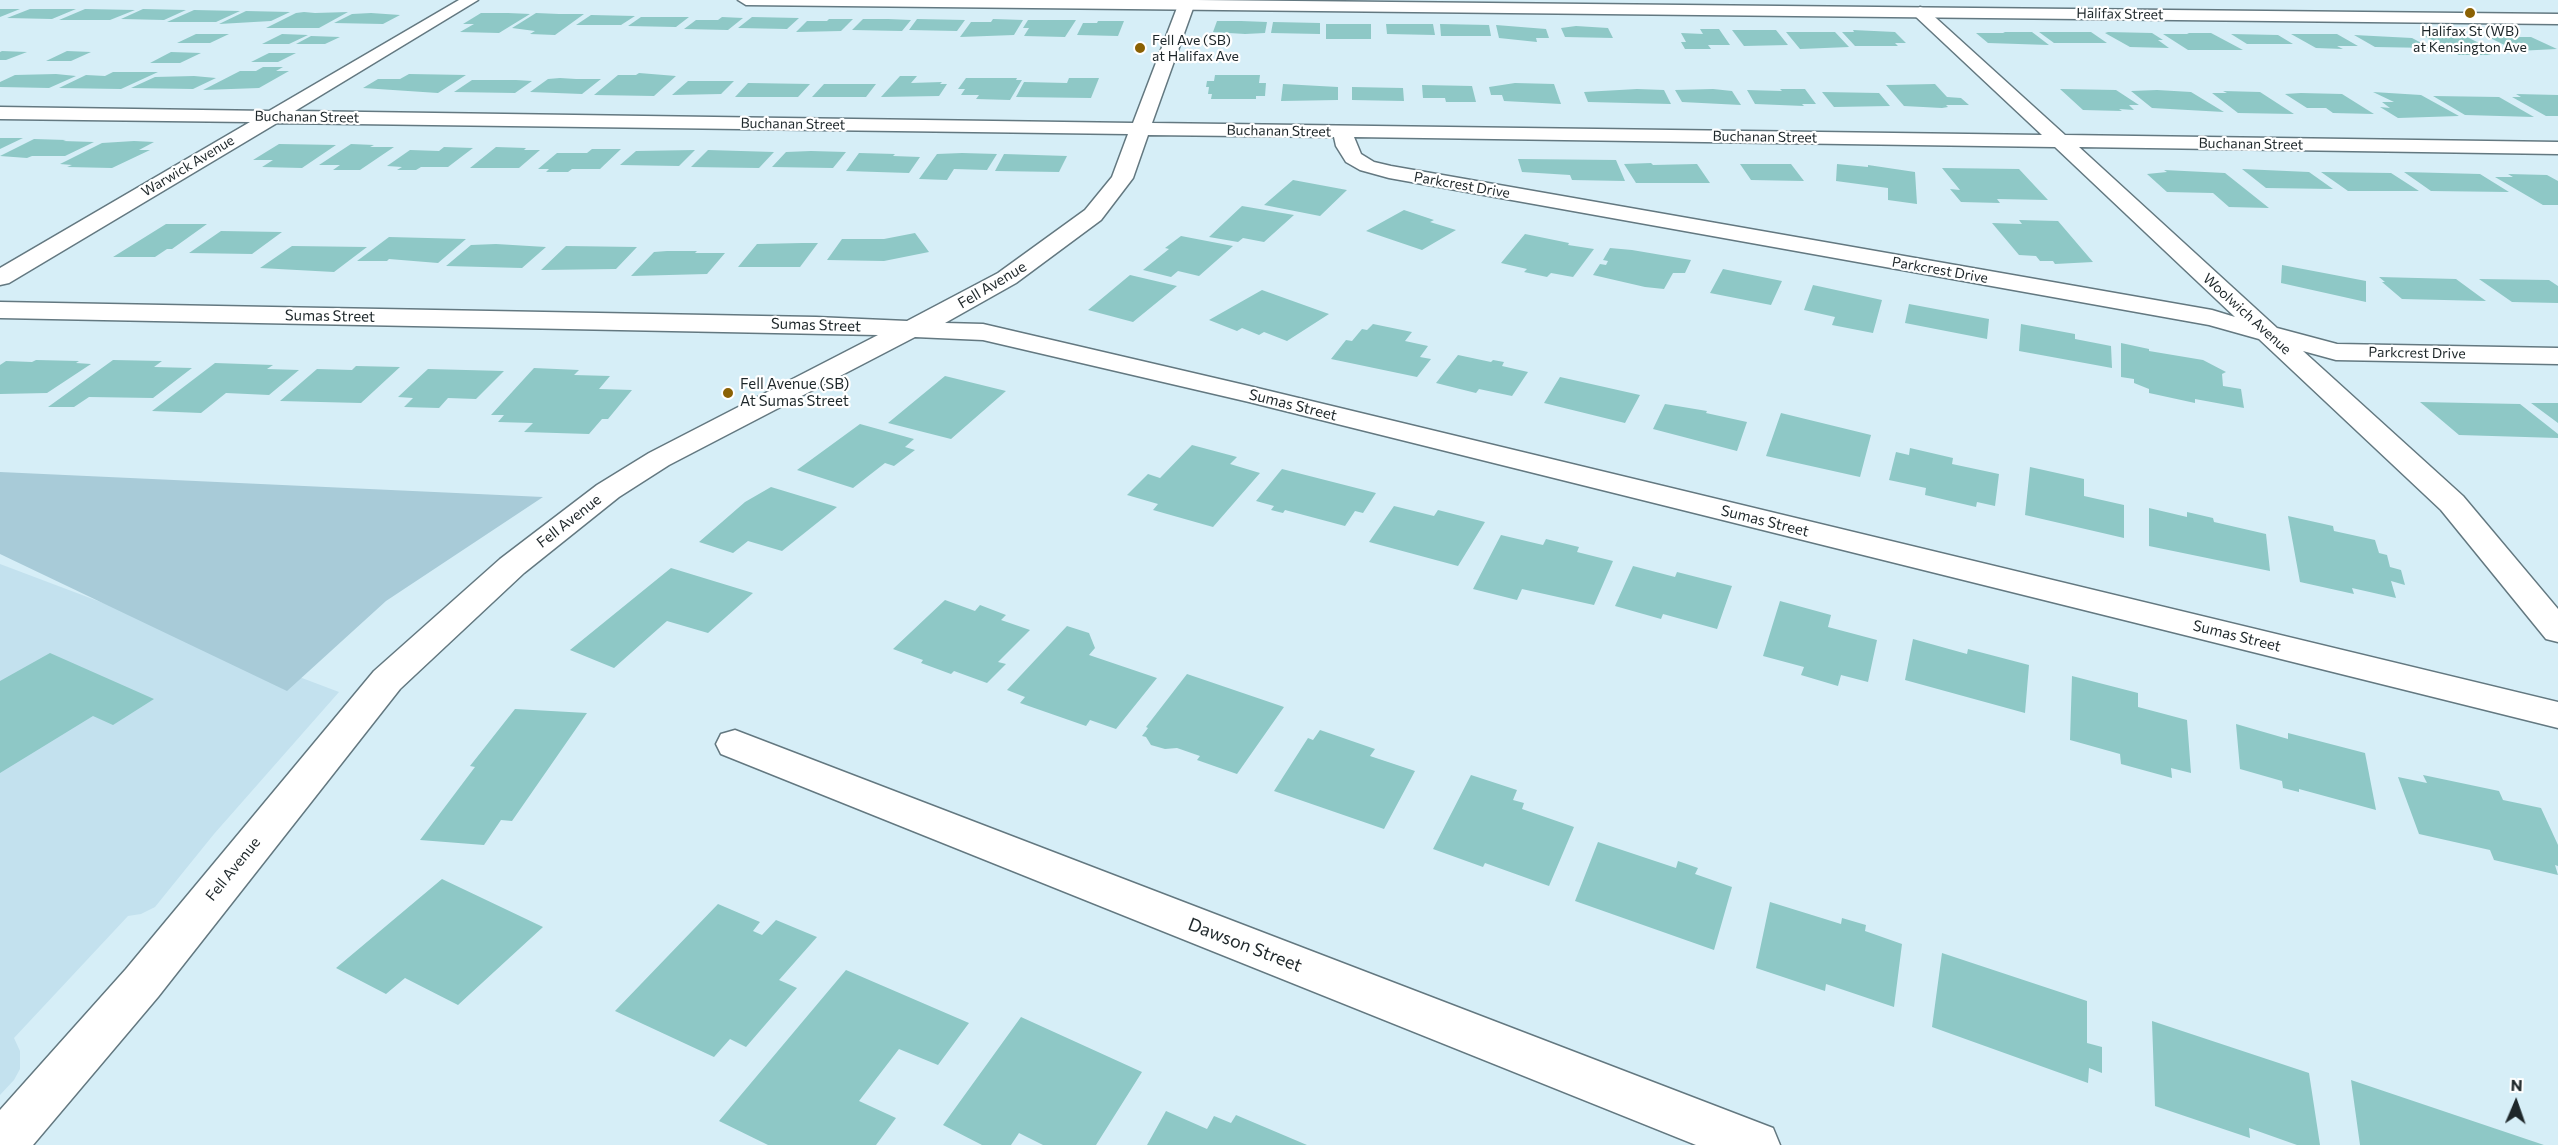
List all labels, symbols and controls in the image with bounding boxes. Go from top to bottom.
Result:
street label: Halifax Street [2076,5,2164,23]
marker: Halifax St (WB) at Kensington Ave [2463,6,2477,20]
place label: Halifax St (WB) at Kensington Ave [2413,23,2527,56]
place label: Fell Ave (SB) at Halifax Ave [1152,32,1239,64]
marker: Fell Ave (SB) at Halifax Ave [1133,41,1147,55]
street label: Buchanan Street [254,108,360,126]
street label: Buchanan Street [740,115,846,133]
street label: Buchanan Street [1226,122,1332,140]
street label: Buchanan Street [1712,128,1818,146]
street label: Warwick Avenue [139,132,237,200]
street label: Buchanan Street [2198,135,2304,153]
street label: Parkcrest Drive [1413,168,1511,202]
street label: Parkcrest Drive [1891,253,1989,287]
street label: Fell Avenue [954,258,1030,312]
street label: Woolwich Avenue [2200,270,2294,358]
street label: Sumas Street [285,306,375,326]
street label: Sumas Street [771,314,861,336]
street label: Parkcrest Drive [2368,344,2466,362]
place label: Fell Avenue (SB) At Sumas Street [740,375,849,410]
street label: Sumas Street [1247,385,1339,425]
marker: Fell Avenue (SB) At Sumas Street [721,386,735,400]
street label: Fell Avenue [533,490,605,552]
street label: Sumas Street [1719,501,1811,541]
street label: Sumas Street [2191,616,2283,656]
street label: Fell Avenue [202,834,264,904]
street label: Dawson Street [1185,913,1305,977]
north arrow [2486,1073,2546,1133]
text: N [2510,1075,2523,1094]

